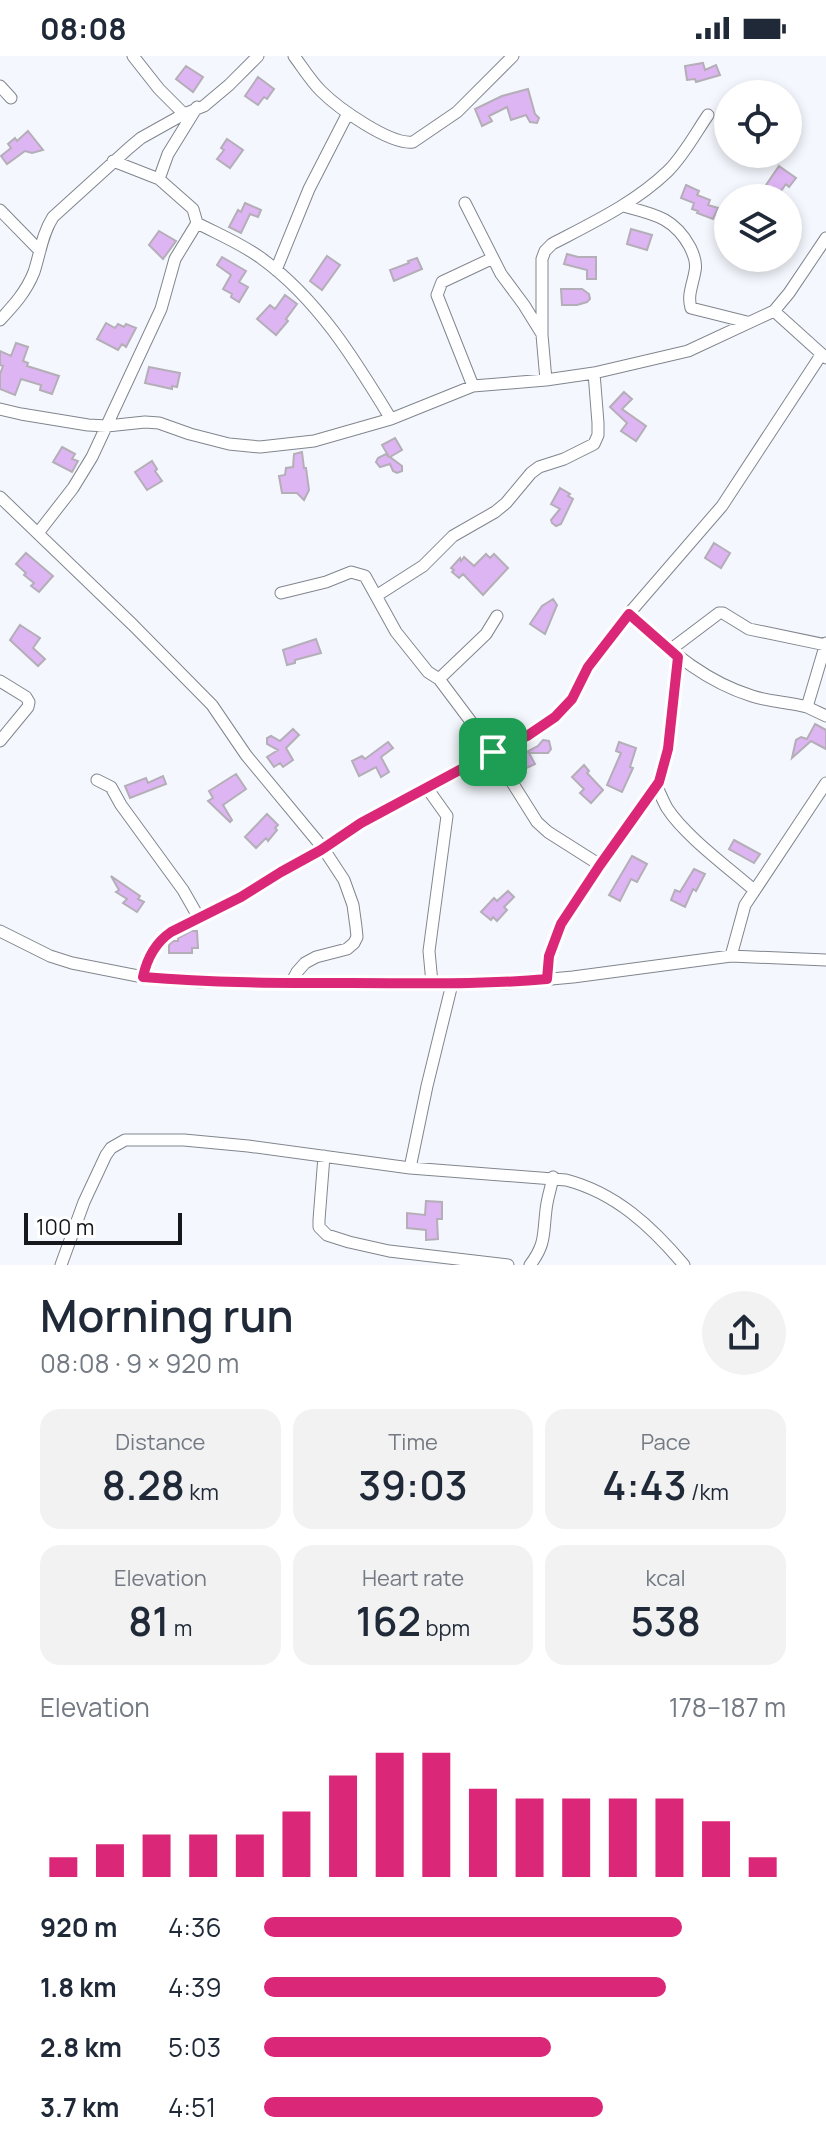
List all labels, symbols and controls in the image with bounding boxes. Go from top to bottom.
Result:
text: 08:08 [40,8,127,49]
map controls [714,80,802,272]
button: locate [714,80,802,168]
button: layers [714,184,802,272]
pin [459,718,527,786]
icon: arrive [471,730,515,774]
scale bar [24,1209,182,1245]
text: 100 m [36,1212,94,1242]
text: Morning run [40,1285,294,1345]
button: share [702,1291,786,1375]
text: 08:08 · 9 × 920 m [40,1345,239,1381]
text: Distance [115,1427,205,1457]
text: Time [388,1427,438,1457]
text: Pace [641,1427,691,1457]
text: 8.28 [102,1457,185,1512]
text: 39:03 [358,1457,468,1512]
text: 4:43 [602,1457,687,1512]
text: km [185,1477,219,1507]
text: /km [687,1477,729,1507]
text: Elevation [114,1563,207,1593]
text: Heart rate [362,1563,464,1593]
text: kcal [646,1563,686,1593]
text: 81 [128,1593,169,1648]
text: 162 [356,1593,421,1648]
text: 538 [631,1593,701,1648]
text: m [169,1613,192,1643]
text: bpm [421,1613,470,1643]
text: Elevation [40,1689,150,1725]
text: 178–187 m [669,1689,786,1725]
text: 920 m [40,1909,117,1945]
text: 4:36 [168,1909,222,1945]
text: 1.8 km [40,1969,117,2005]
text: 4:39 [168,1969,222,2005]
text: 2.8 km [40,2029,122,2065]
text: 5:03 [168,2029,221,2065]
text: 3.7 km [40,2089,119,2125]
text: 4:51 [168,2089,216,2125]

